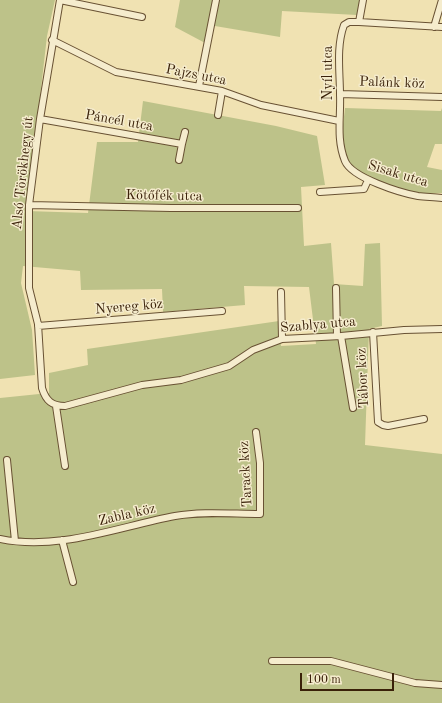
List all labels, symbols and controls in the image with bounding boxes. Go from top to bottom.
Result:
street label: Nyíl utca [320,45,336,101]
street label: Pajzs utca [164,61,228,89]
street label: Palánk köz [359,73,425,93]
street label: Páncél utca [84,107,154,135]
street label: Alsó Törökhegy út [9,116,37,230]
street label: Sisak utca [366,157,430,191]
street label: Kötőfék utca [125,187,203,205]
street label: Nyereg köz [94,296,164,318]
street label: Szablya utca [279,313,357,337]
street label: Tábor köz [353,347,373,409]
street label: Tarack köz [236,440,256,508]
street label: Zabla köz [97,500,157,530]
scale bar [302,665,396,691]
text: 100 m [307,674,341,686]

